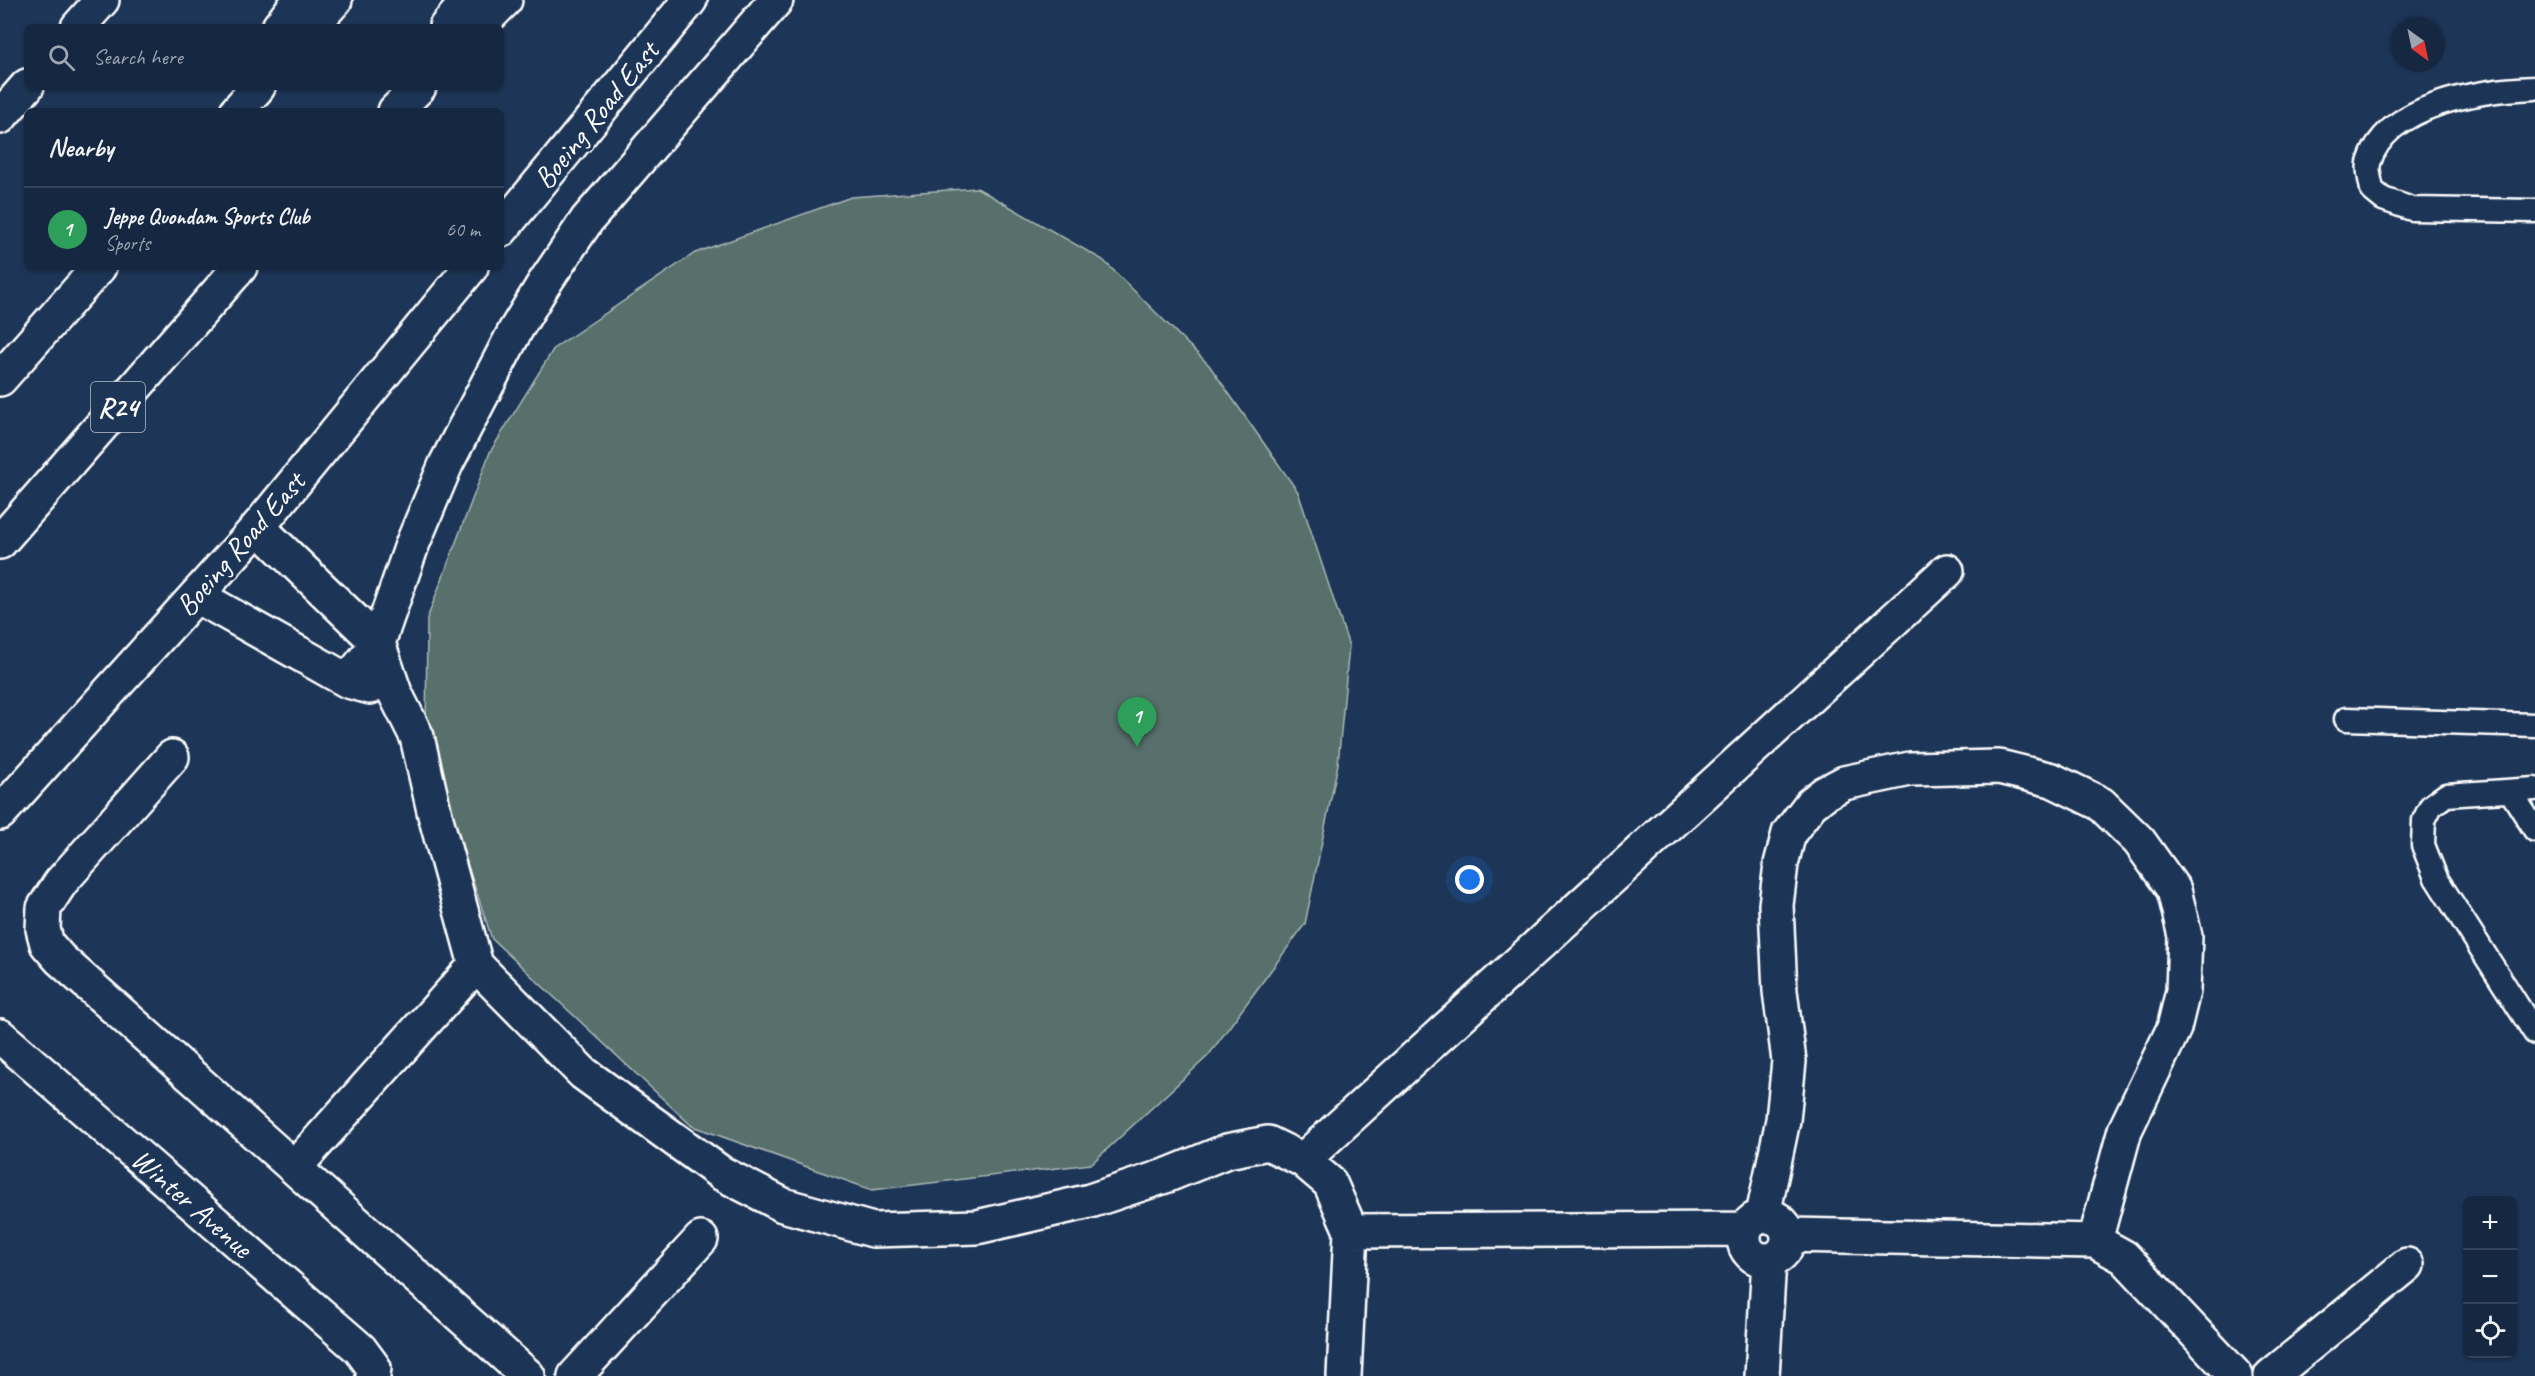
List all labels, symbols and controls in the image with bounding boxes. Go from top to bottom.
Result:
north arrow [2391,18,2445,72]
search box [24,24,504,90]
street label: Boeing Road East [525,31,669,196]
icon: search [45,41,78,74]
text: Search here [93,43,183,71]
text: Nearby [48,131,113,164]
text: Jeppe Quondam Sports Club [105,203,310,231]
text: 1 [63,217,72,242]
text: 60 m [446,217,480,242]
text: Sports [105,231,150,256]
road number: R24 [91,382,145,432]
street label: Boeing Road East [167,462,315,624]
pin: 1 [1118,698,1156,747]
your location [1455,865,1484,894]
street label: Winter Avenue [124,1140,262,1267]
map controls [2463,1196,2517,1358]
button: + [2463,1196,2517,1250]
button: − [2463,1250,2517,1304]
button: locate [2463,1304,2517,1358]

